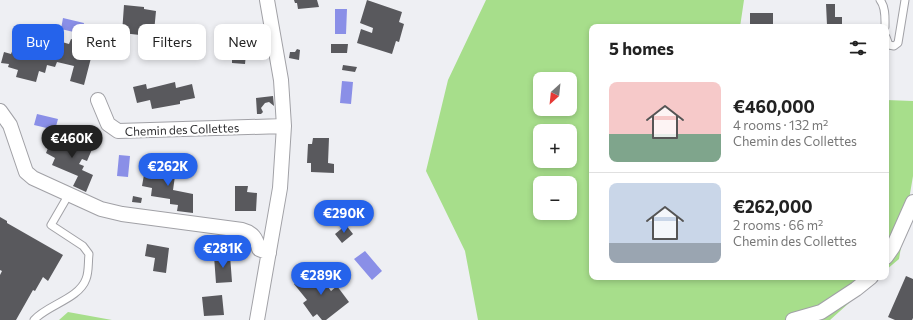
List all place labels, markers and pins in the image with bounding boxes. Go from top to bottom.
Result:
pin: €460K [44,125,100,159]
pin: €262K [140,153,196,187]
pin: €290K [316,200,372,234]
pin: €281K [195,235,251,269]
pin: €289K [293,262,349,296]

